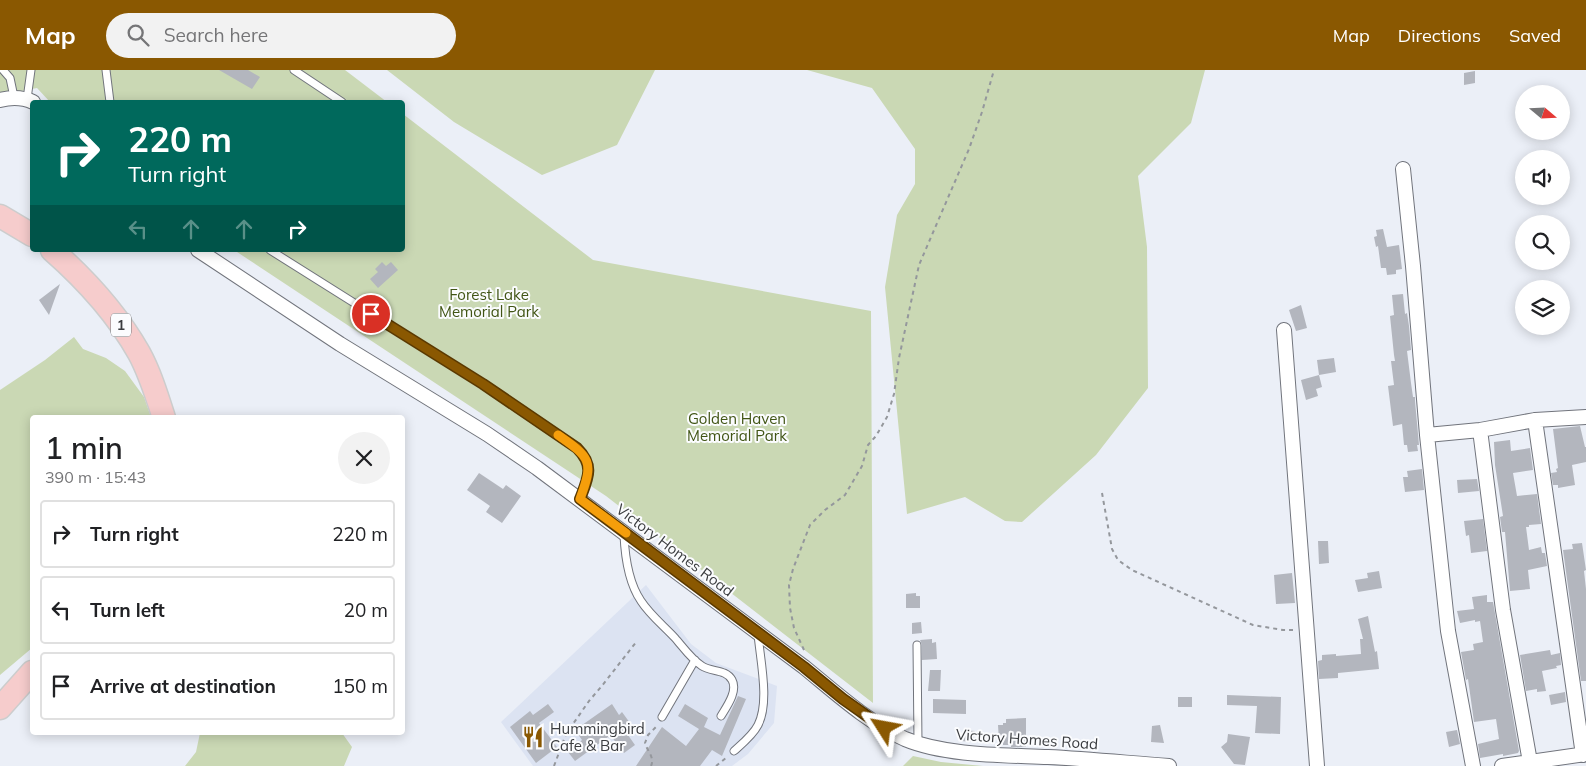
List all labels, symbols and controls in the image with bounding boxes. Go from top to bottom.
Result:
search box [106,13,456,58]
text: Map [25,20,76,50]
icon: search [124,21,152,49]
text: Search here [164,23,268,47]
text: Map [1333,24,1370,47]
text: Directions [1398,24,1481,47]
text: Saved [1509,24,1561,47]
north arrow [1515,85,1570,140]
map controls [1515,85,1570,335]
text: 220 m [128,117,232,161]
icon: right [45,120,110,185]
button: sound [1515,150,1570,205]
text: Turn right [128,160,226,188]
icon: left [124,215,152,243]
icon: ahead [177,215,205,243]
icon: ahead [230,215,258,243]
icon: right [283,215,311,243]
button: search [1515,215,1570,270]
button: layers [1515,280,1570,335]
park label: Forest Lake Memorial Park [439,285,539,321]
pin [350,293,392,335]
icon: arrive [357,300,385,328]
road number: 1 [111,314,131,336]
park label: Golden Haven Memorial Park [687,409,787,445]
text: 1 min [45,429,123,467]
button: close [338,432,390,484]
text: 390 m · 15:43 [45,467,146,487]
street label: Victory Homes Road [612,500,738,600]
icon: right [47,520,75,548]
text: Turn right [90,522,179,546]
text: 220 m [332,522,388,546]
icon: left [47,596,75,624]
text: Turn left [90,598,165,622]
text: 20 m [344,598,388,622]
icon: arrive [47,672,75,700]
text: Arrive at destination [90,674,276,698]
text: 150 m [332,674,388,698]
position arrow [857,701,909,753]
place label: Hummingbird Cafe & Bar [550,719,645,755]
restaurant icon: Hummingbird Cafe & Bar [520,724,546,750]
street label: Victory Homes Road [955,725,1099,753]

